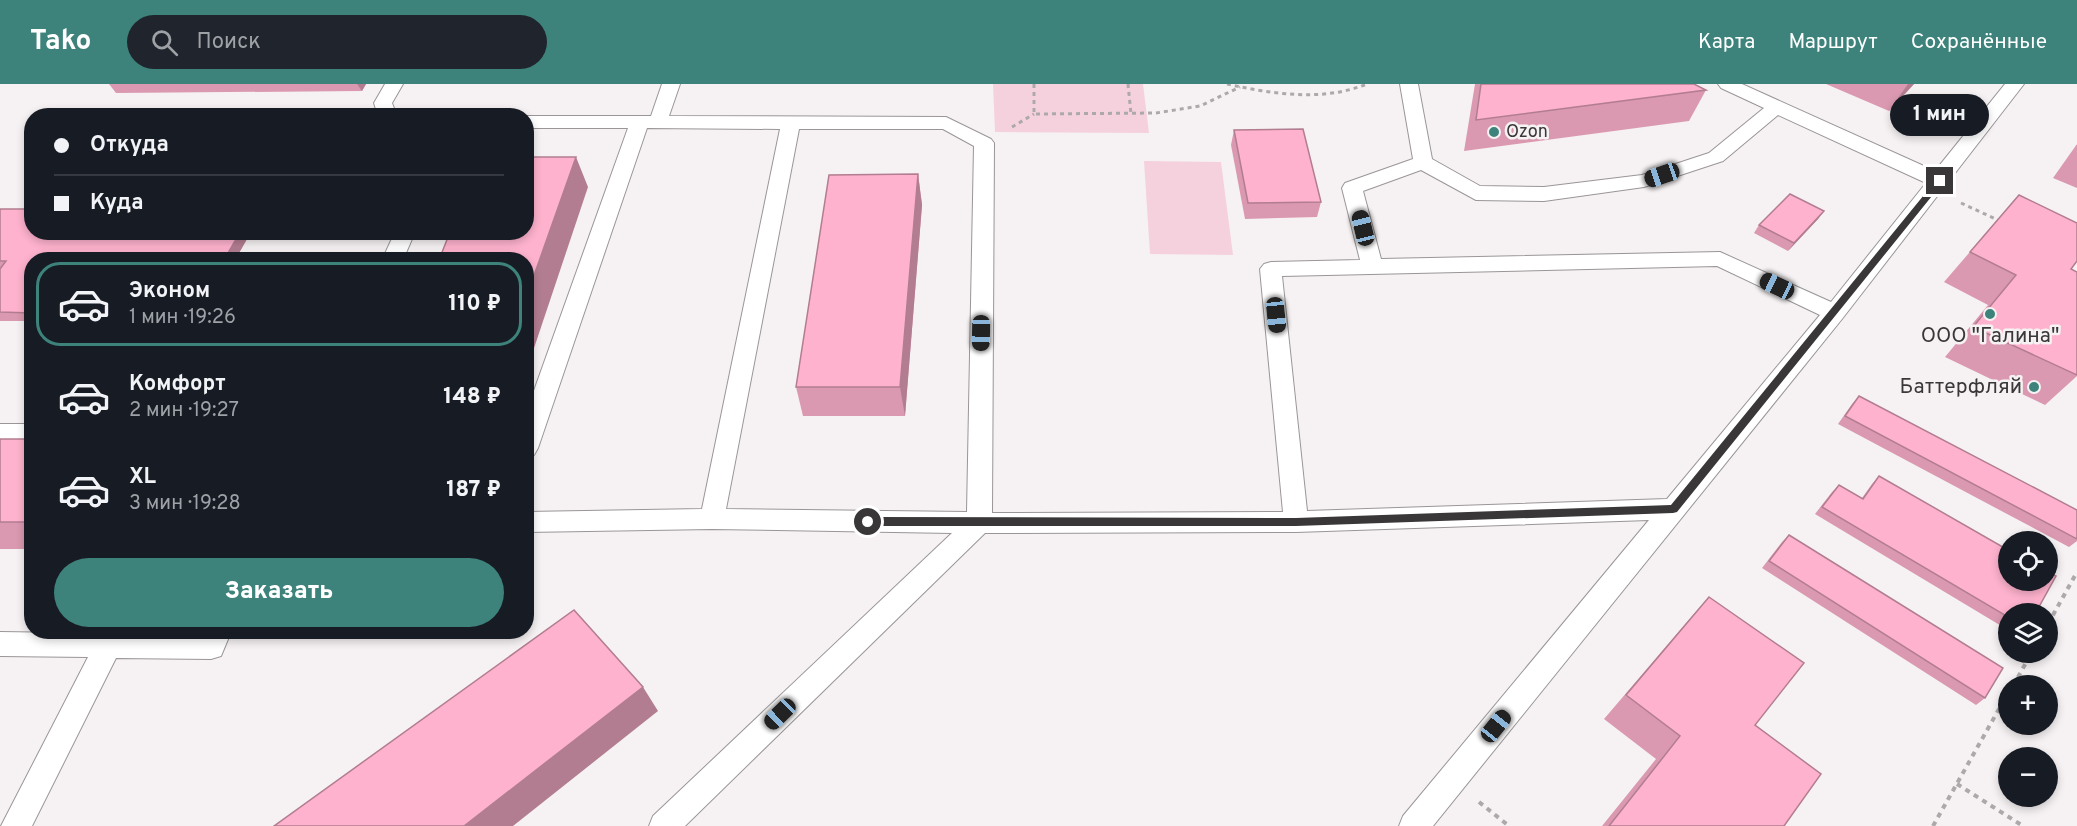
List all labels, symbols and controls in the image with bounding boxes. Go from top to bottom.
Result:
search box [127,15,547,69]
text: Tako [30,24,91,60]
icon: search [148,26,181,59]
text: Поиск [196,29,261,56]
text: Карта [1698,29,1755,56]
text: Маршрут [1788,29,1878,56]
text: Сохранённые [1911,29,2047,56]
callout: 1 мин [1890,94,1990,136]
text: 1 мин [1913,102,1966,128]
place label: Ozon [1506,121,1548,144]
marker: Ozon [1487,125,1501,139]
text: Откуда [90,132,169,159]
car [1642,161,1682,189]
route end [1926,167,1953,194]
text: Куда [90,190,144,217]
car [1350,208,1376,248]
car [1757,270,1797,302]
icon: car [57,277,111,331]
text: Эконом [129,278,210,305]
text: 110 ₽ [448,291,501,318]
car [1265,296,1287,334]
text: 1 мин · 19:26 [129,305,236,331]
marker: ООО "Галина" [1983,307,1997,321]
car [972,315,990,351]
place label: ООО "Галина" [1921,323,2059,350]
icon: car [57,370,111,424]
text: Комфорт [129,371,226,398]
place label: Баттерфляй [1900,374,2022,401]
marker: Баттерфляй [2027,380,2041,394]
text: 148 ₽ [443,384,501,411]
text: 2 мин · 19:27 [129,398,239,424]
icon: car [57,463,111,517]
text: XL [129,464,156,491]
text: 187 ₽ [446,477,501,504]
text: 3 мин · 19:28 [129,491,241,517]
route start [854,508,881,535]
map controls [1998,531,2058,807]
button: locate [1998,531,2058,591]
button: Заказать [54,558,504,627]
button: layers [1998,603,2058,663]
button: + [1998,675,2058,735]
car [761,695,799,733]
car [1478,706,1514,746]
button: − [1998,747,2058,807]

